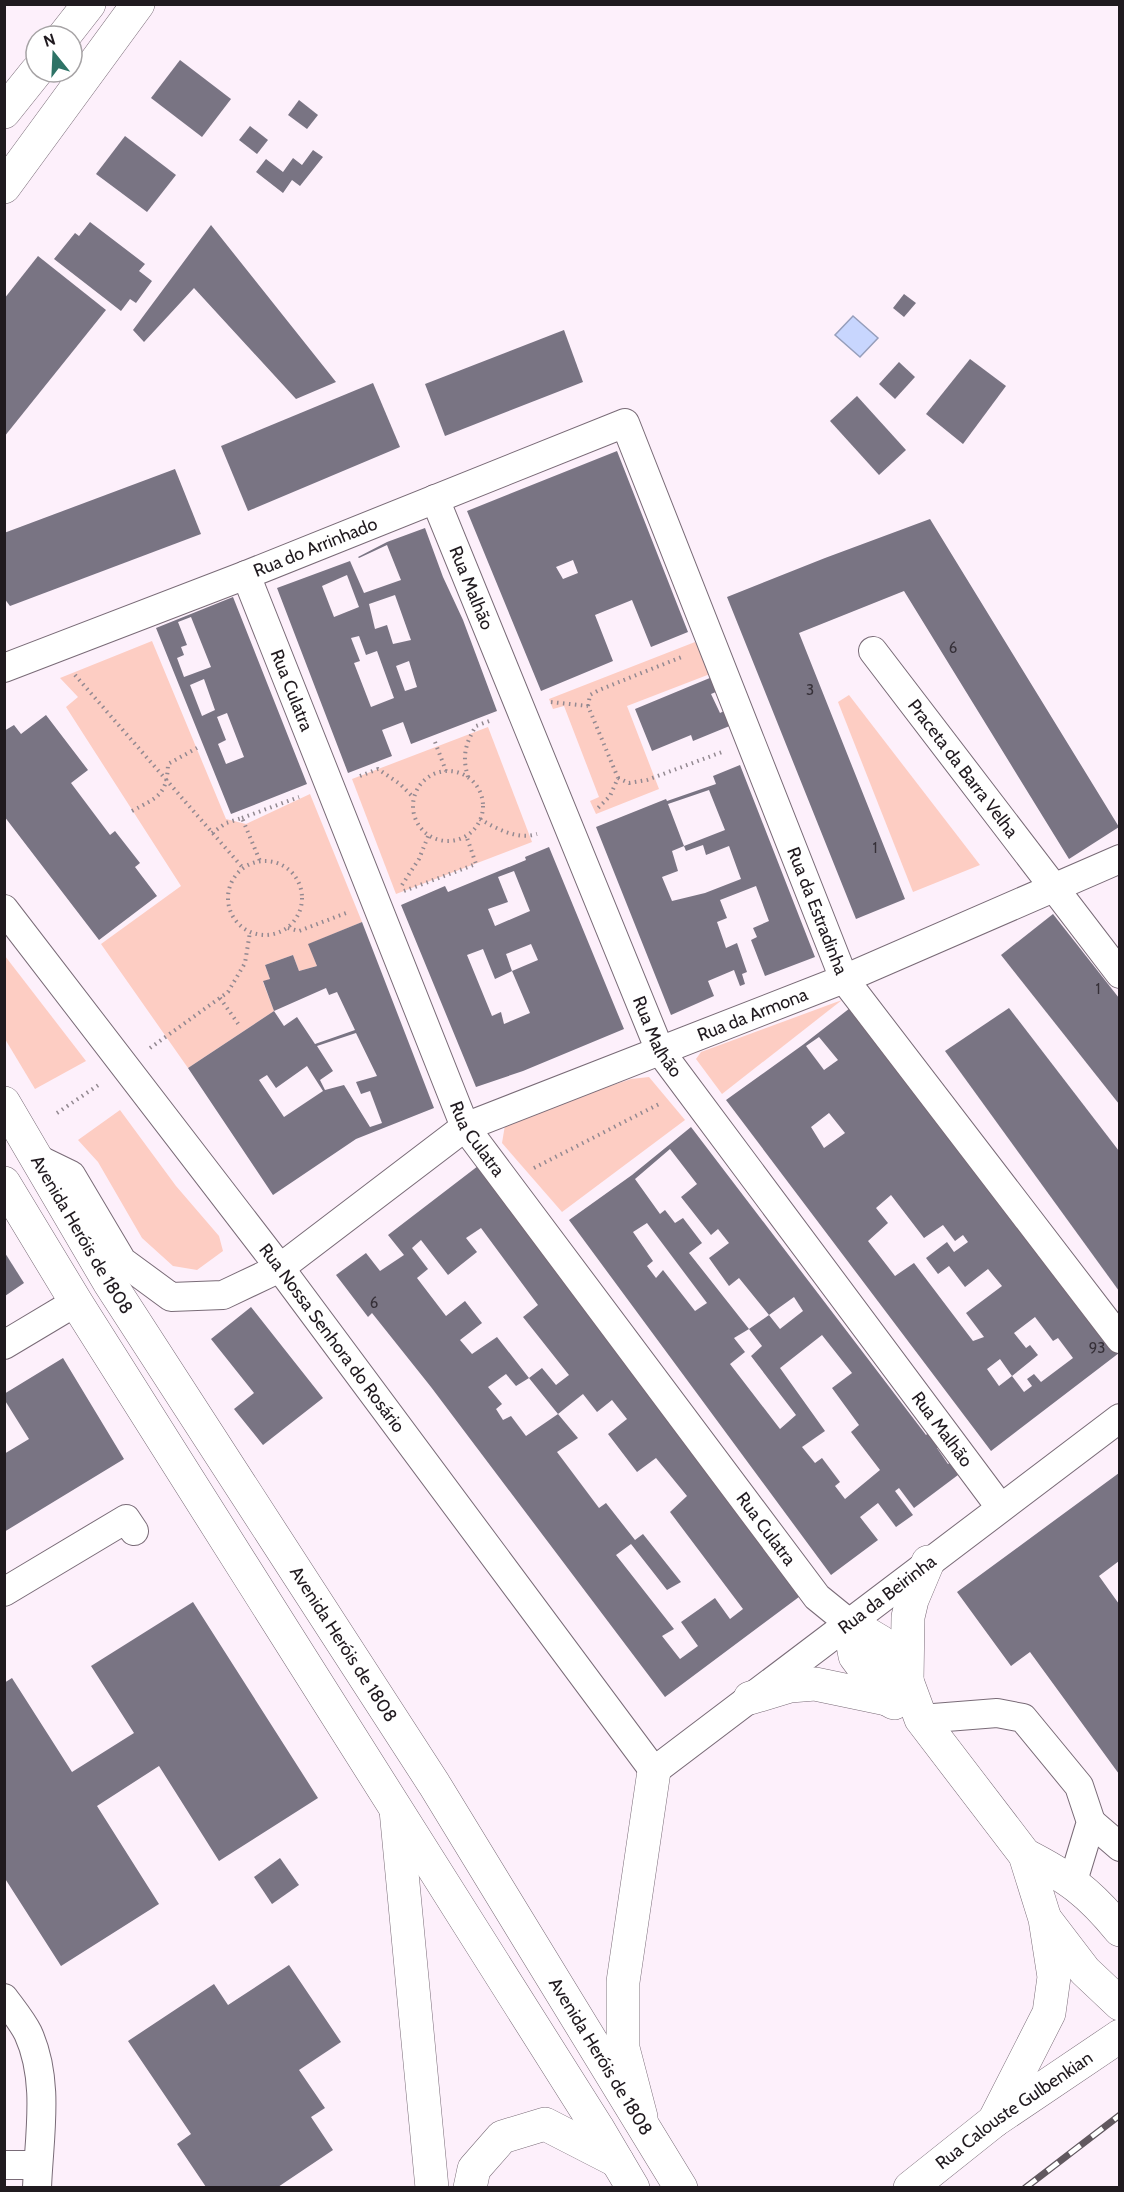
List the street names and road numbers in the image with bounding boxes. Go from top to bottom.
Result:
street label: Rua do Arrinhado [250,512,381,582]
street label: Rua Malhão [444,543,498,633]
street label: Rua Culatra [266,646,318,735]
street label: Praceta da Barra Velha [903,695,1023,842]
street label: Rua da Estradinha [782,844,852,978]
street label: Rua da Armona [694,983,811,1046]
street label: Rua Malhão [628,993,687,1082]
street label: Rua Culatra [445,1098,509,1181]
street label: Avenida Heróis de 1808 [26,1151,138,1318]
street label: Rua Nossa Senhora do Rosário [254,1239,410,1437]
street label: Rua Malhão [907,1387,977,1471]
street label: Rua Culatra [731,1488,801,1570]
street label: Rua da Beirinha [834,1550,941,1639]
street label: Avenida Heróis de 1808 [285,1562,402,1726]
street label: Avenida Heróis de 1808 [544,1974,657,2139]
street label: Rua Calouste Gulbenkian [931,2047,1097,2174]

